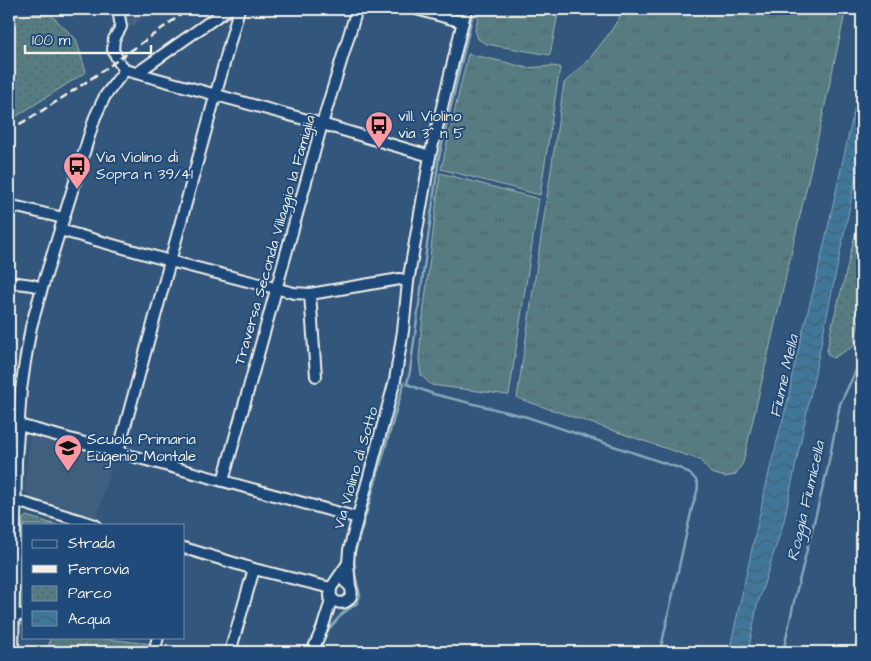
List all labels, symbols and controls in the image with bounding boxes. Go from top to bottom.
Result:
scale bar [25,22,151,54]
text: 100 m [32,30,71,51]
place label: vill. Violino via 3^ n 5 [398,106,464,144]
bus stop icon: vill. Violino via 3^ n 5 [364,110,394,149]
street label: Traversa Seconda Villaggio la Famiglia [229,112,322,368]
place label: Via Violino di Sopra n 39/41 [96,147,193,185]
bus stop icon: Via Violino di Sopra n 39/41 [62,151,92,190]
water label: Fiume Mella [764,332,804,419]
street label: Via Violino di Sotto [328,404,384,532]
place label: Scuola Primaria Eugenio Montale [87,429,196,468]
school or university icon: Scuola Primaria Eugenio Montale [53,433,83,472]
water label: Roggia Fiumicella [782,438,832,563]
legend [22,524,185,638]
text: Strada [68,533,115,554]
text: Ferrovia [68,559,130,580]
text: Parco [68,583,112,604]
text: Acqua [68,609,110,630]

